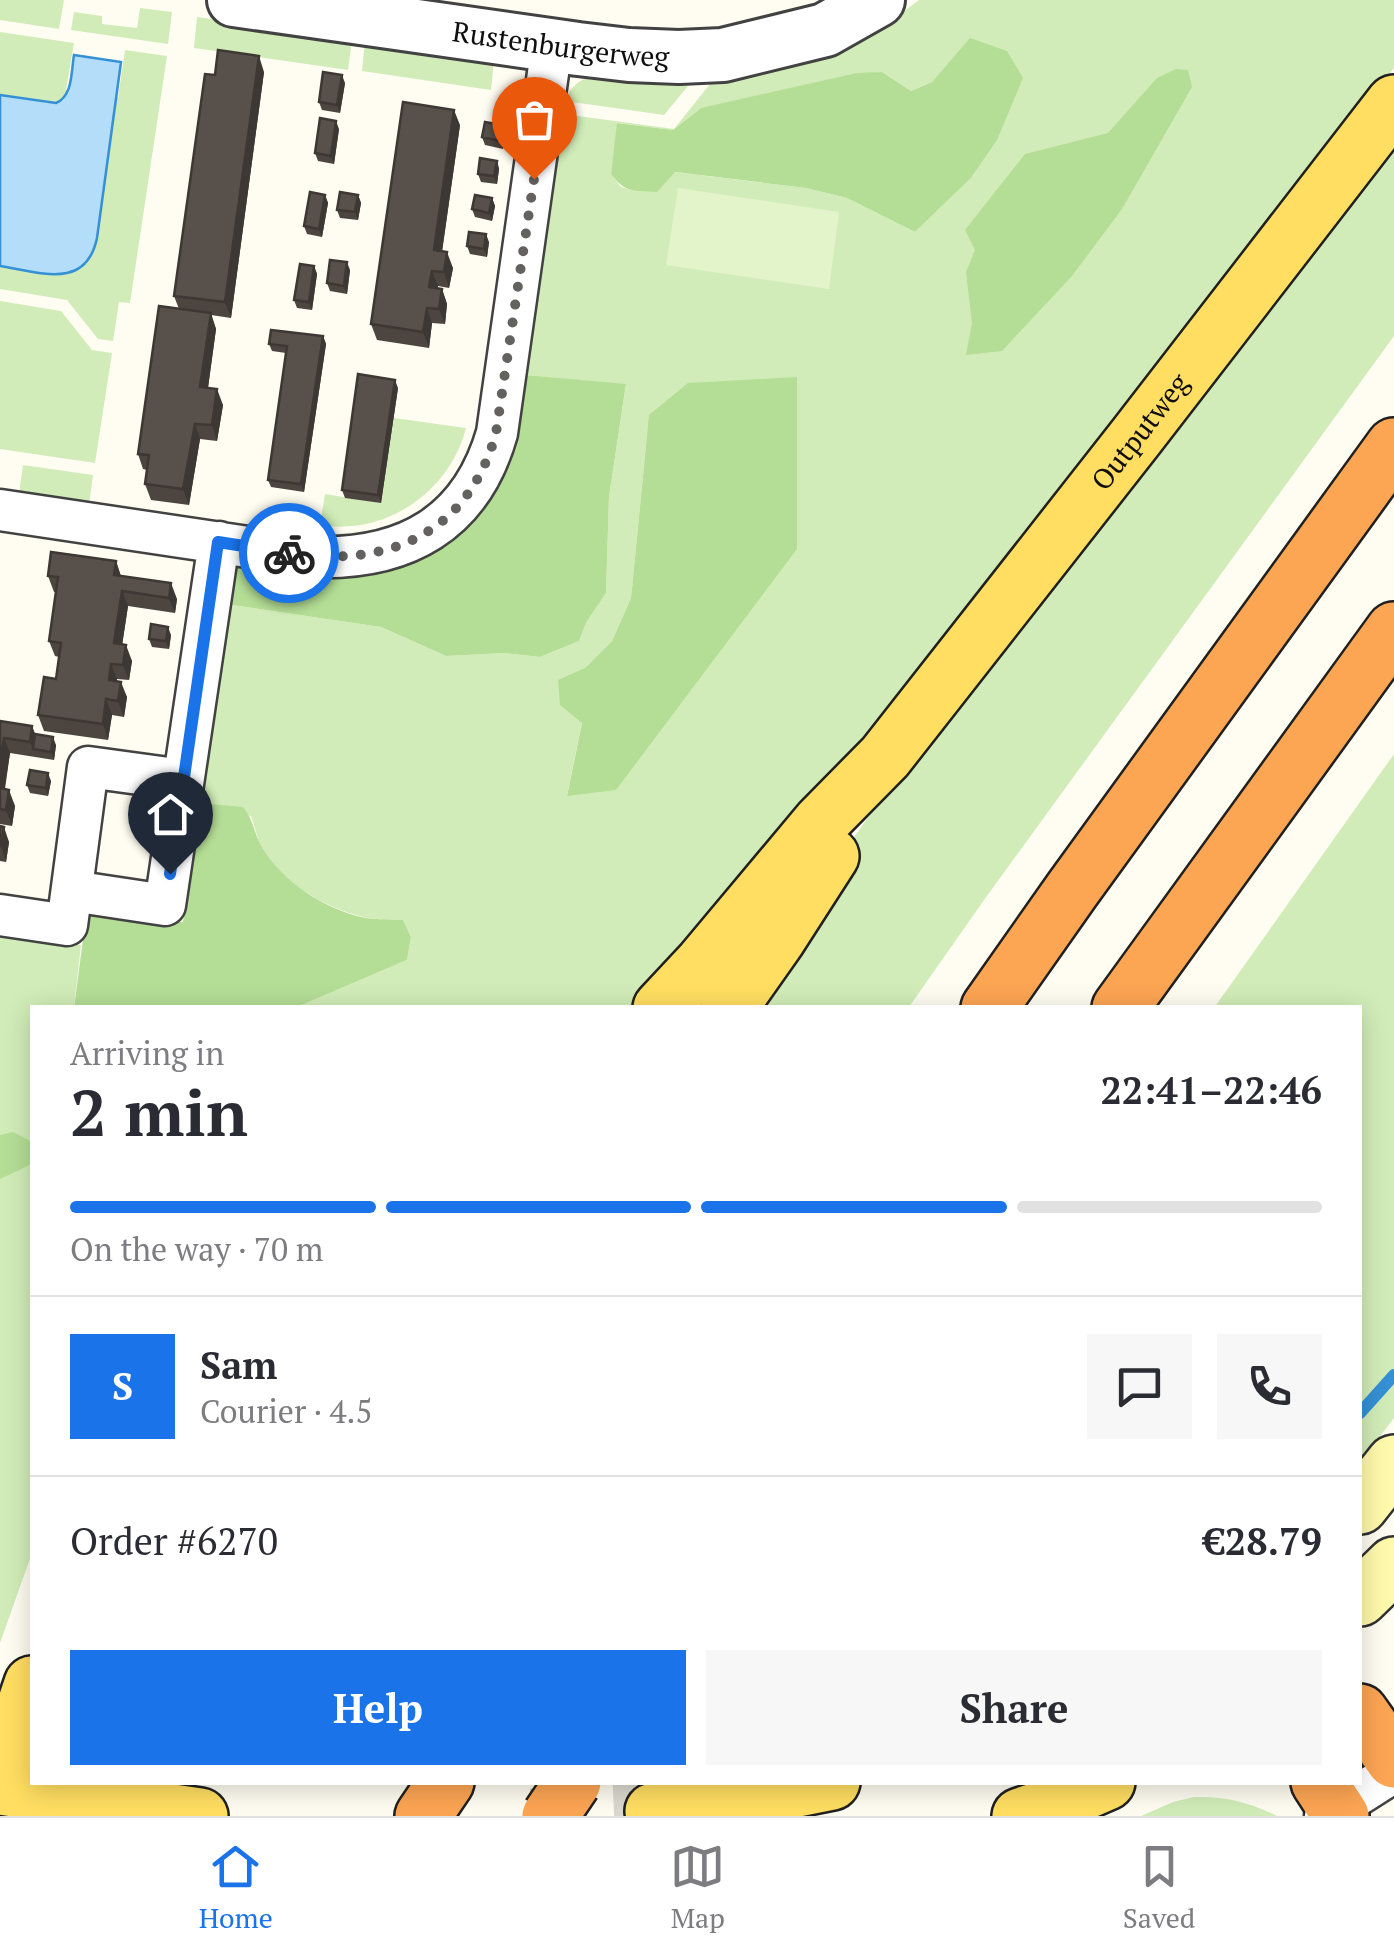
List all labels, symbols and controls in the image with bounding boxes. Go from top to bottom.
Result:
street label: Rustenburgerweg [450,12,671,75]
pin [492,77,577,180]
icon: bag [507,92,562,147]
street label: Outputweg [1082,364,1197,497]
courier [239,503,339,603]
icon: bike [262,526,317,581]
pin [128,772,213,875]
icon: home [143,787,198,842]
text: Arriving in [70,1032,224,1074]
text: 22:41–22:46 [1100,1065,1322,1115]
text: 2 min [70,1068,248,1155]
text: On the way · 70 m [70,1228,323,1270]
button: chat [1087,1334,1192,1439]
button: phone [1217,1334,1322,1439]
text: Sam [200,1340,277,1390]
text: S [112,1361,133,1411]
text: Courier · 4.5 [200,1390,372,1432]
text: Order #6270 [70,1516,278,1566]
text: €28.79 [1203,1516,1322,1566]
button: Help [70,1650,686,1765]
button: Share [706,1650,1322,1765]
tab: Home [199,1839,273,1936]
tab: Map [670,1839,725,1936]
tab: Saved [1123,1839,1195,1936]

